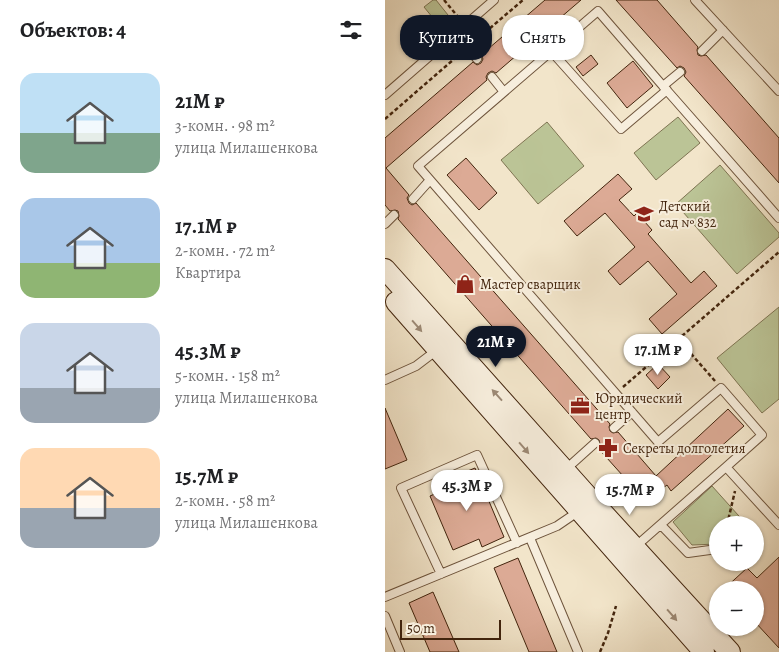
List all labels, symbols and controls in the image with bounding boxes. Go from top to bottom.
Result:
chip: Купить [400,15,492,60]
chip: Снять [502,15,584,60]
text: Объектов: 4 [20,16,126,44]
icon: filters [337,16,365,44]
text: 21M ₽ [175,87,225,115]
icon: home [60,93,120,153]
text: 3-комн. · 98 m² [175,115,275,137]
text: улица Милашенкова [175,137,318,159]
place label: Детский сад № 832 [659,197,717,232]
school or university icon: Детский сад № 832 [633,203,655,225]
text: 17.1M ₽ [175,212,237,240]
icon: home [60,218,120,278]
text: 2-комн. · 72 m² [175,240,275,262]
text: Квартира [175,262,241,284]
shop icon: Мастер сварщик [454,273,476,295]
place label: Мастер сварщик [480,275,580,294]
one-way arrow [411,320,423,332]
pin: 21M ₽ [461,326,531,368]
text: 21M ₽ [477,331,515,353]
pin: 17.1M ₽ [612,334,704,376]
text: 45.3M ₽ [175,337,241,365]
text: 17.1M ₽ [634,339,682,361]
icon: home [60,343,120,403]
text: 5-комн. · 158 m² [175,365,280,387]
text: улица Милашенкова [175,387,318,409]
one-way arrow [491,389,503,401]
place label: Юридический центр [595,389,682,424]
office icon: Юридический центр [569,395,591,417]
pharmacy icon: Секреты долголетия [597,437,619,459]
place label: Секреты долголетия [623,439,746,458]
one-way arrow [519,442,530,455]
text: 15.7M ₽ [175,462,238,490]
icon: home [60,468,120,528]
pin: 45.3M ₽ [421,470,513,512]
pin: 15.7M ₽ [584,474,676,516]
text: 45.3M ₽ [442,475,492,497]
text: 15.7M ₽ [606,479,654,501]
text: 2-комн. · 58 m² [175,490,275,512]
text: улица Милашенкова [175,512,318,534]
map controls [709,516,764,636]
button: + [709,516,764,571]
button: − [709,581,764,636]
one-way arrow [666,609,678,621]
scale bar [400,617,501,640]
text: 50 m [407,619,435,638]

